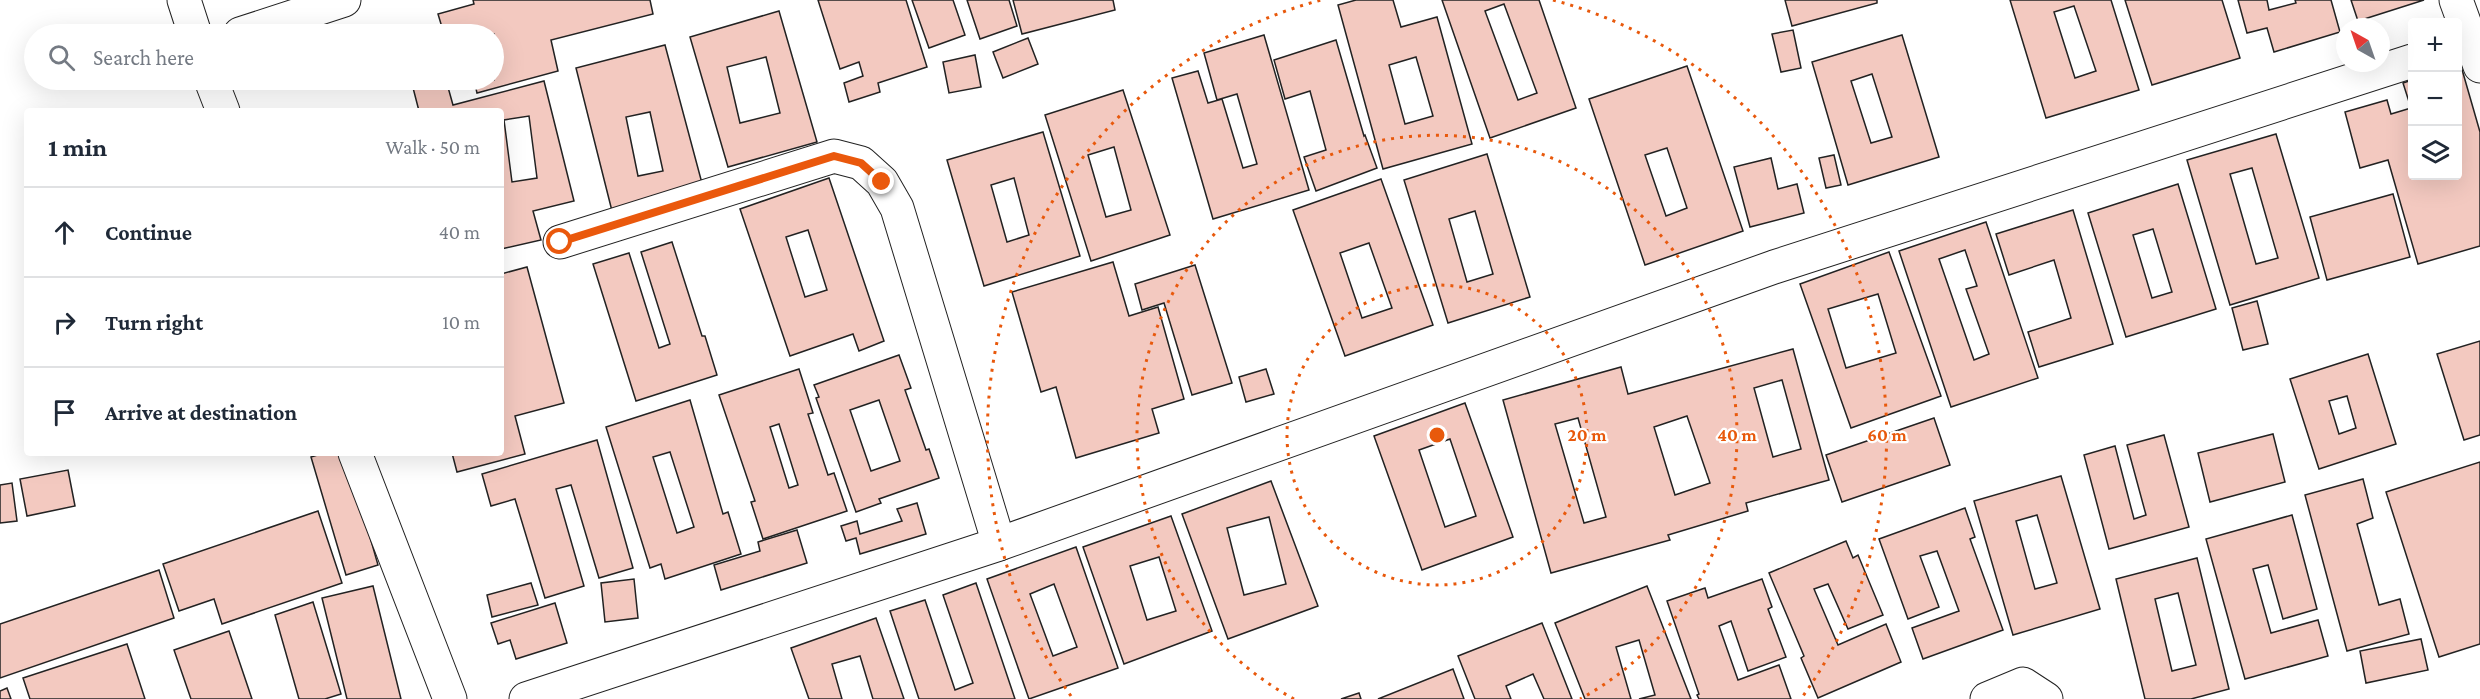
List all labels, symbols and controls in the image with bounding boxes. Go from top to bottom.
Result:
north arrow [2336,18,2390,72]
map controls [2408,18,2462,180]
button: + [2408,18,2462,72]
search box [24,24,504,90]
icon: search [45,41,78,74]
text: Search here [93,45,194,70]
button: − [2408,72,2462,126]
button: layers [2408,126,2462,180]
text: 1 min [48,133,107,162]
text: Walk · 50 m [386,136,480,158]
route end [868,168,894,194]
icon: ahead [48,216,81,249]
text: Continue [105,220,192,245]
text: 40 m [439,221,480,243]
route start [546,228,572,254]
icon: right [48,306,81,339]
text: Turn right [105,310,203,335]
text: 10 m [442,311,480,333]
icon: arrive [48,396,81,429]
text: Arrive at destination [105,400,297,425]
centre of rings [1427,425,1447,445]
text: 20 m [1568,425,1607,445]
text: 40 m [1717,425,1757,445]
text: 60 m [1867,425,1907,445]

